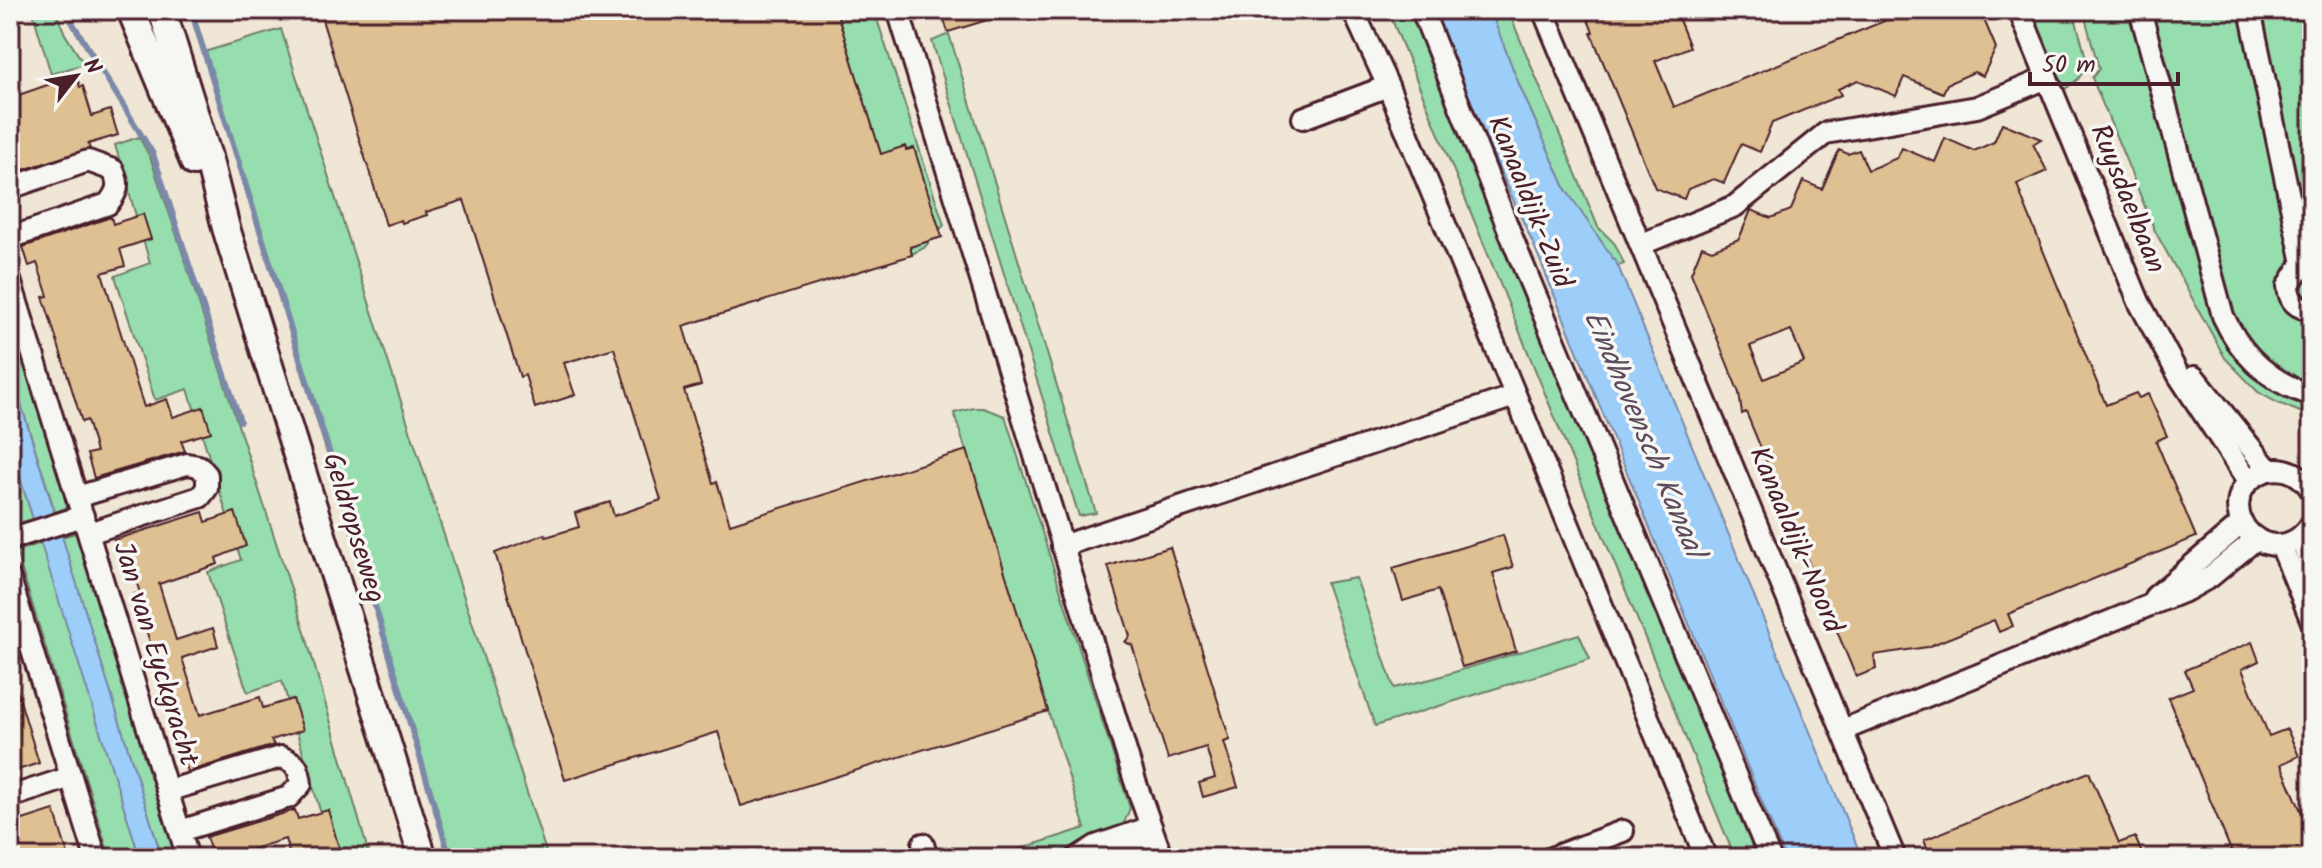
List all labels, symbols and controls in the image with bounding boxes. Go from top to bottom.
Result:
north arrow [36,36,116,116]
scale bar [2030,36,2178,86]
text: 50 m [2042,46,2096,85]
text: N [72,52,110,82]
street label: Kanaaldijk-Zuid [1474,109,1585,296]
street label: Ruysdaelbaan [2077,118,2177,280]
water label: Eindhovensch Kanaal [1569,303,1719,571]
street label: Kanaaldijk-Noord [1735,440,1855,641]
street label: Geldropseweg [309,447,397,609]
street label: Jan van Eyckgracht [99,536,211,773]

